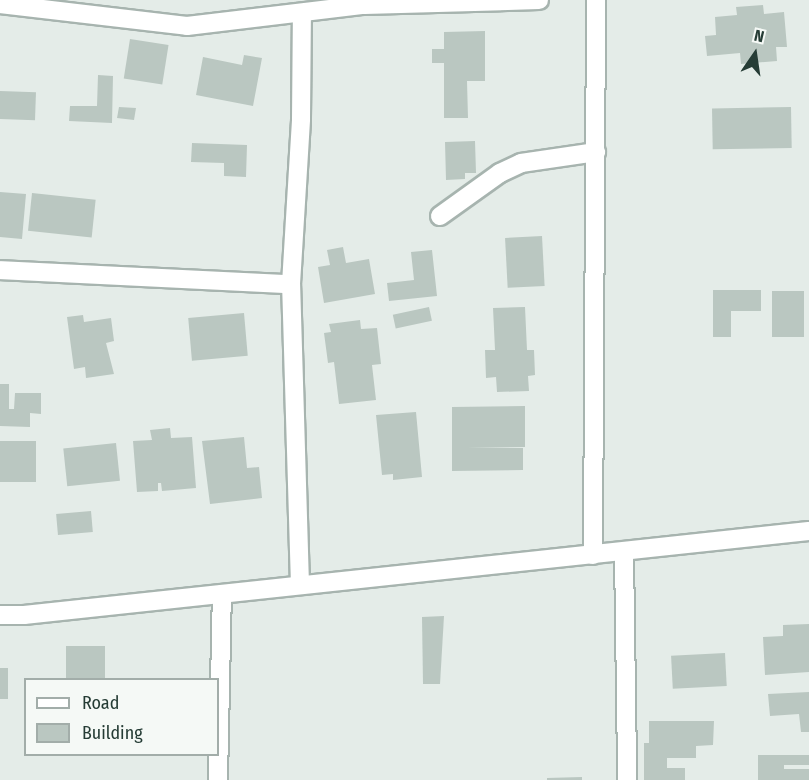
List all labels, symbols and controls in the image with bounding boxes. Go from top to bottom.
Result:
north arrow [725,24,785,84]
text: N [752,26,766,46]
legend [24,678,219,756]
text: Road [82,692,119,714]
text: Building [82,722,143,744]

